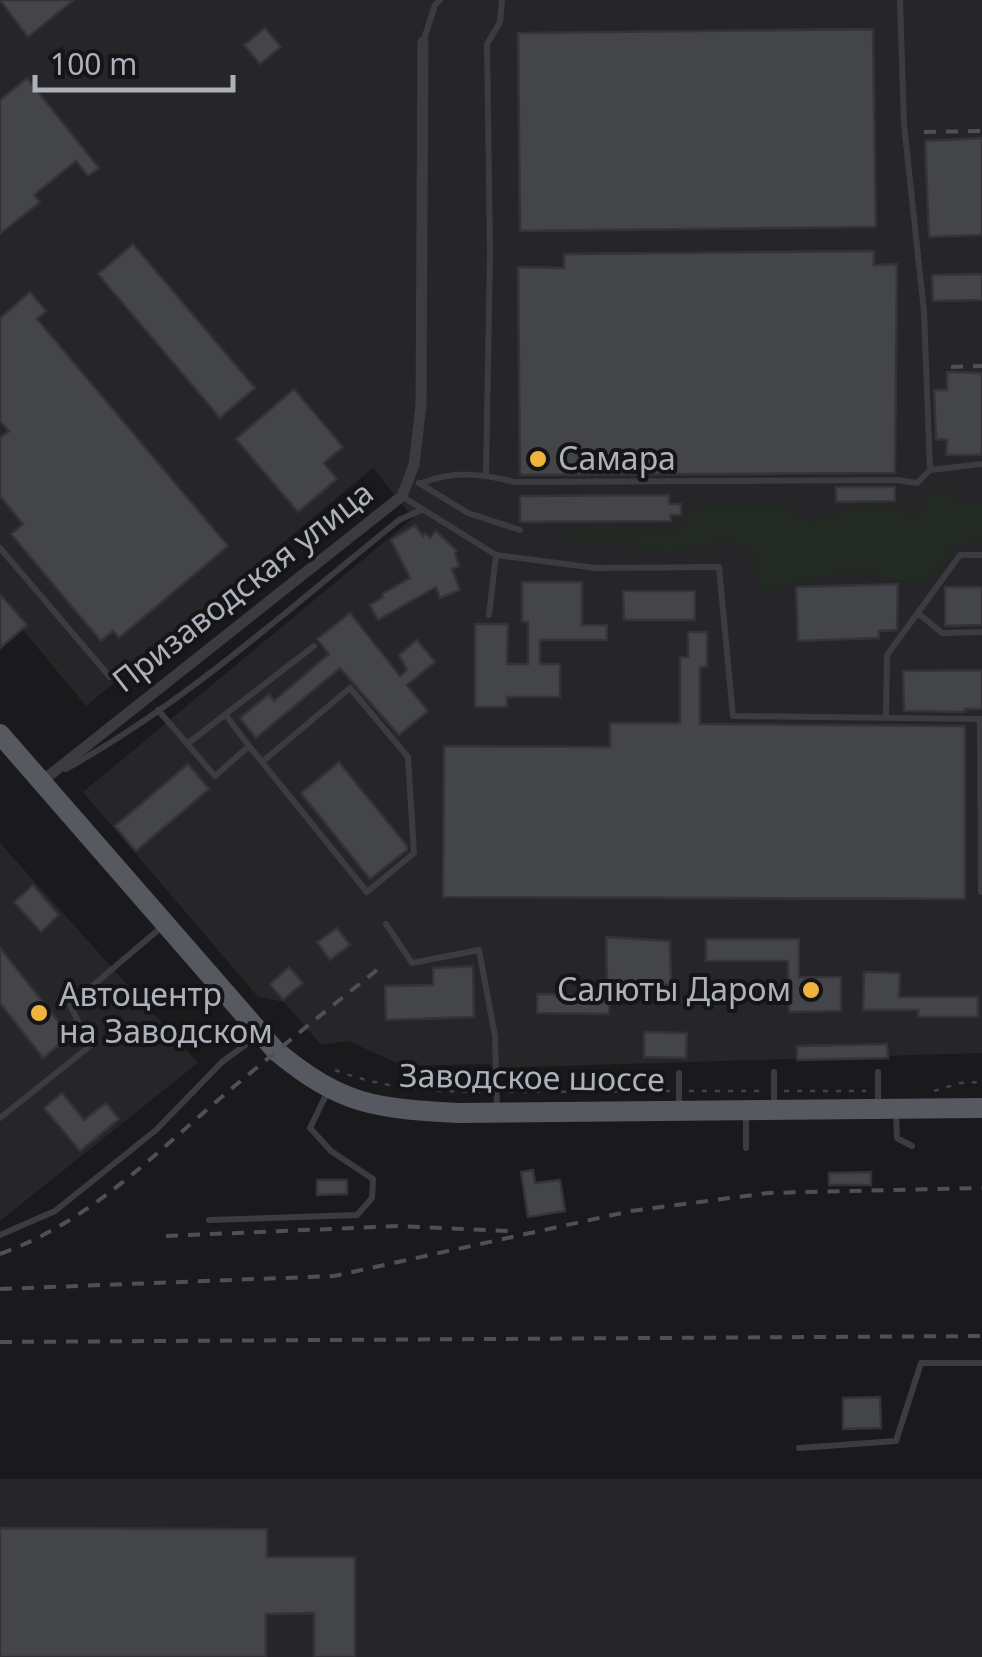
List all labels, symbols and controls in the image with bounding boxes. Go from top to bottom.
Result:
scale bar [35,30,232,92]
text: 100 m [50,43,137,84]
place label: Самара [558,436,676,479]
marker: Самара [527,448,549,470]
street label: Призаводская улица [103,470,381,701]
place label: Салюты Даром [557,967,791,1010]
place label: Автоцентр на Заводском [59,972,273,1052]
marker: Салюты Даром [800,979,822,1001]
marker: Автоцентр на Заводском [28,1002,50,1024]
street label: Заводское шоссе [399,1053,665,1100]

